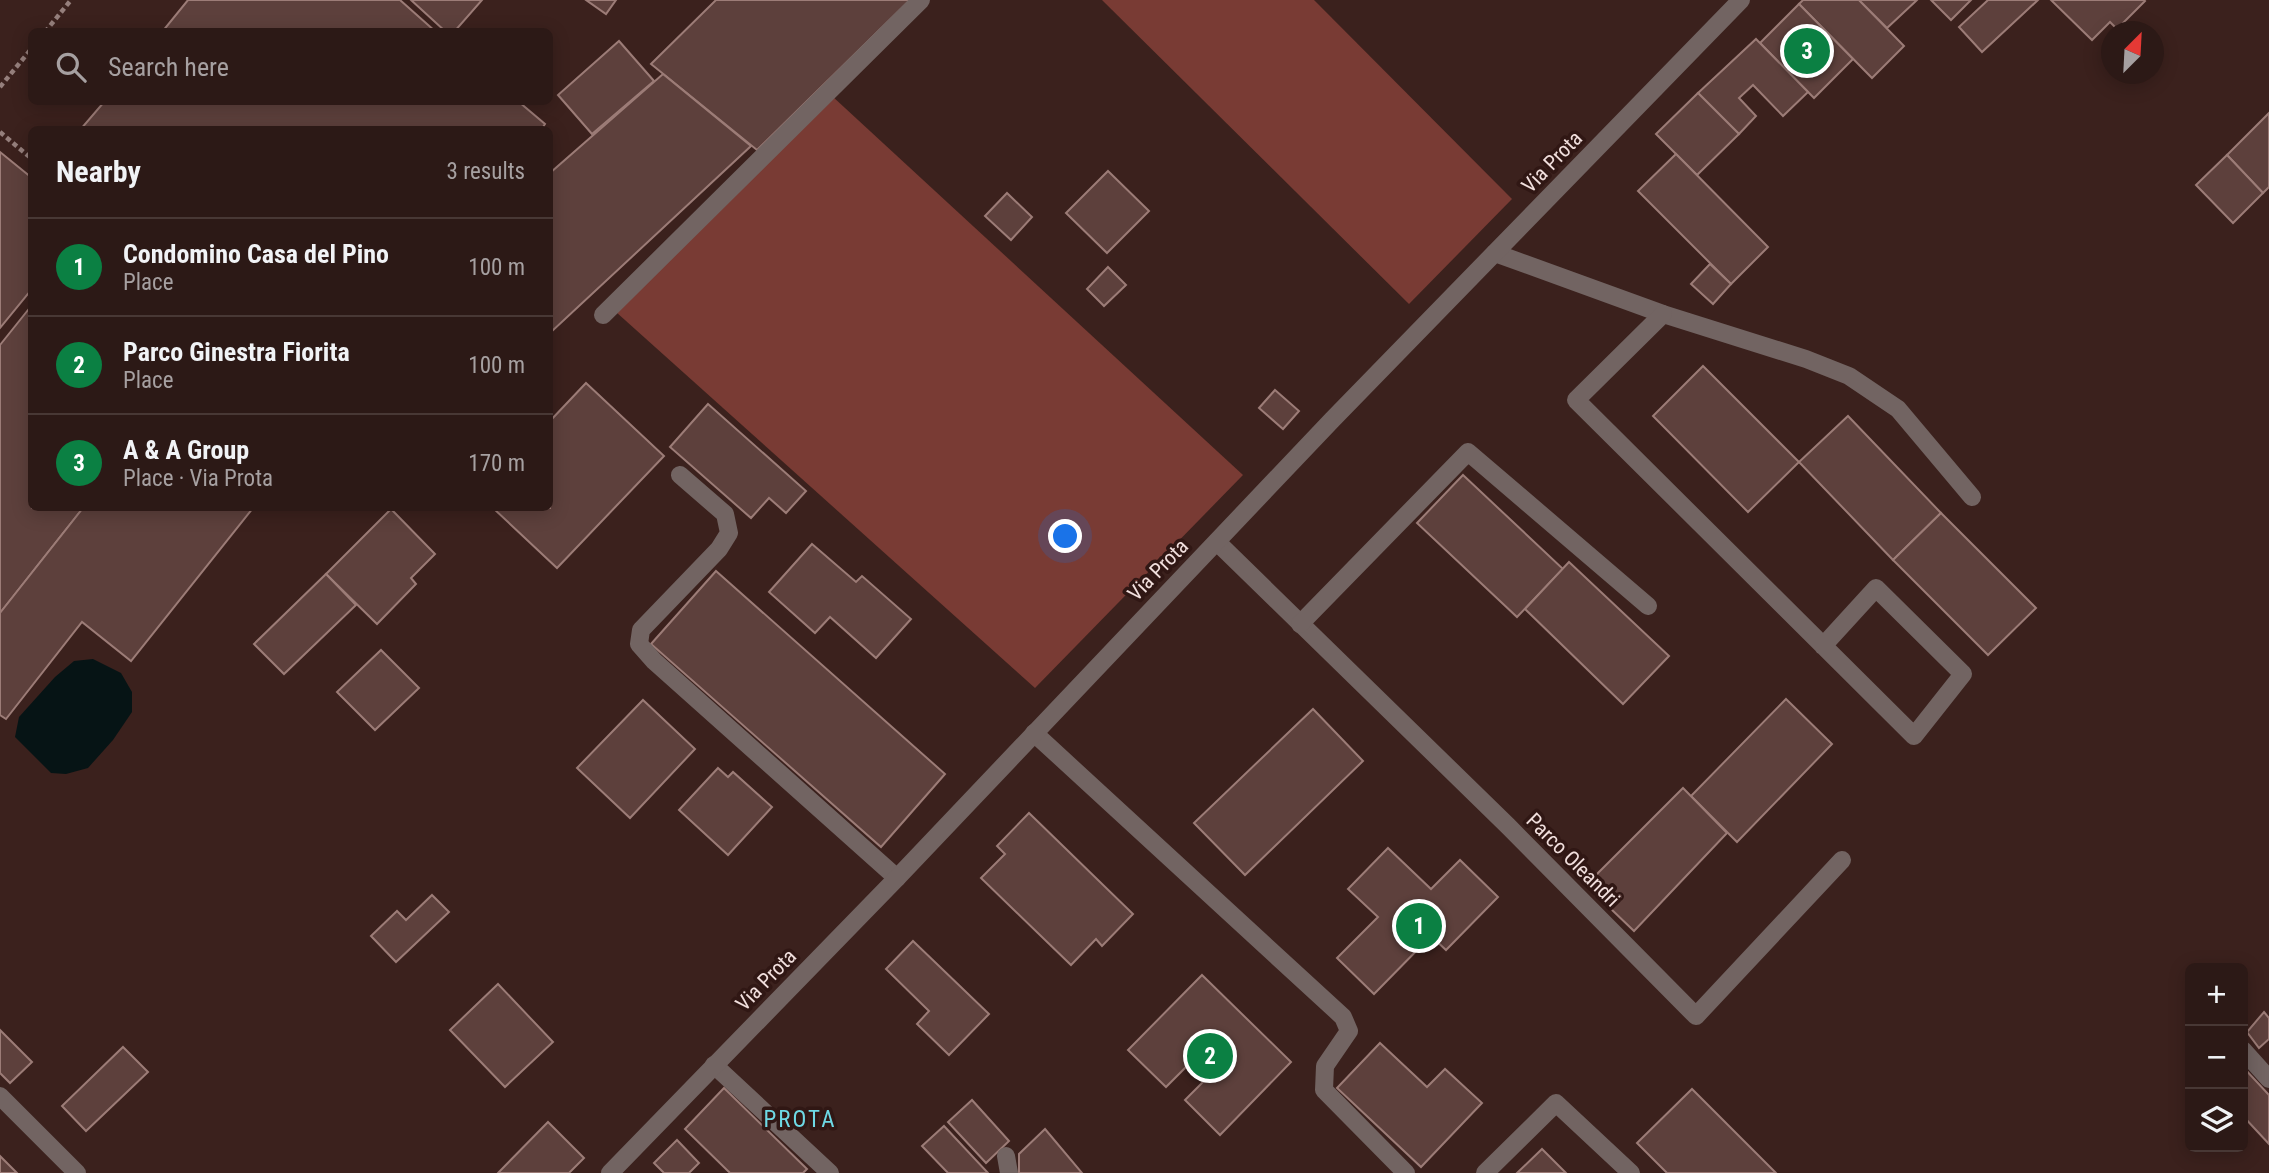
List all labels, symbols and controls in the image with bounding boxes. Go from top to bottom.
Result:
north arrow [2101,21,2164,84]
pin: 3 [1784,25,1830,77]
search box [28,28,553,105]
icon: search [52,48,90,86]
text: Search here [108,52,229,82]
street label: Via Prota [1517,126,1587,198]
text: Nearby [56,154,141,189]
text: 3 results [447,158,525,185]
text: Condomino Casa del Pino [123,239,389,269]
text: 1 [73,254,85,281]
text: 100 m [468,254,525,281]
text: Place [123,269,173,296]
text: Parco Ginestra Fiorita [123,337,350,367]
text: 2 [73,352,85,379]
text: 100 m [468,352,525,379]
text: Place [123,367,173,394]
text: A & A Group [123,435,249,465]
text: 3 [73,450,85,477]
text: 170 m [468,450,525,477]
text: Place · Via Prota [123,465,273,492]
your location [1048,519,1082,553]
street label: Via Prota [1123,534,1193,606]
street label: Parco Oleandri [1521,808,1625,912]
pin: 1 [1396,900,1442,952]
street label: Via Prota [731,944,801,1016]
map controls [2185,963,2248,1152]
button: + [2185,963,2248,1026]
button: − [2185,1026,2248,1089]
pin: 2 [1187,1030,1233,1082]
button: layers [2185,1089,2248,1152]
district label: PROTA [764,1106,836,1133]

